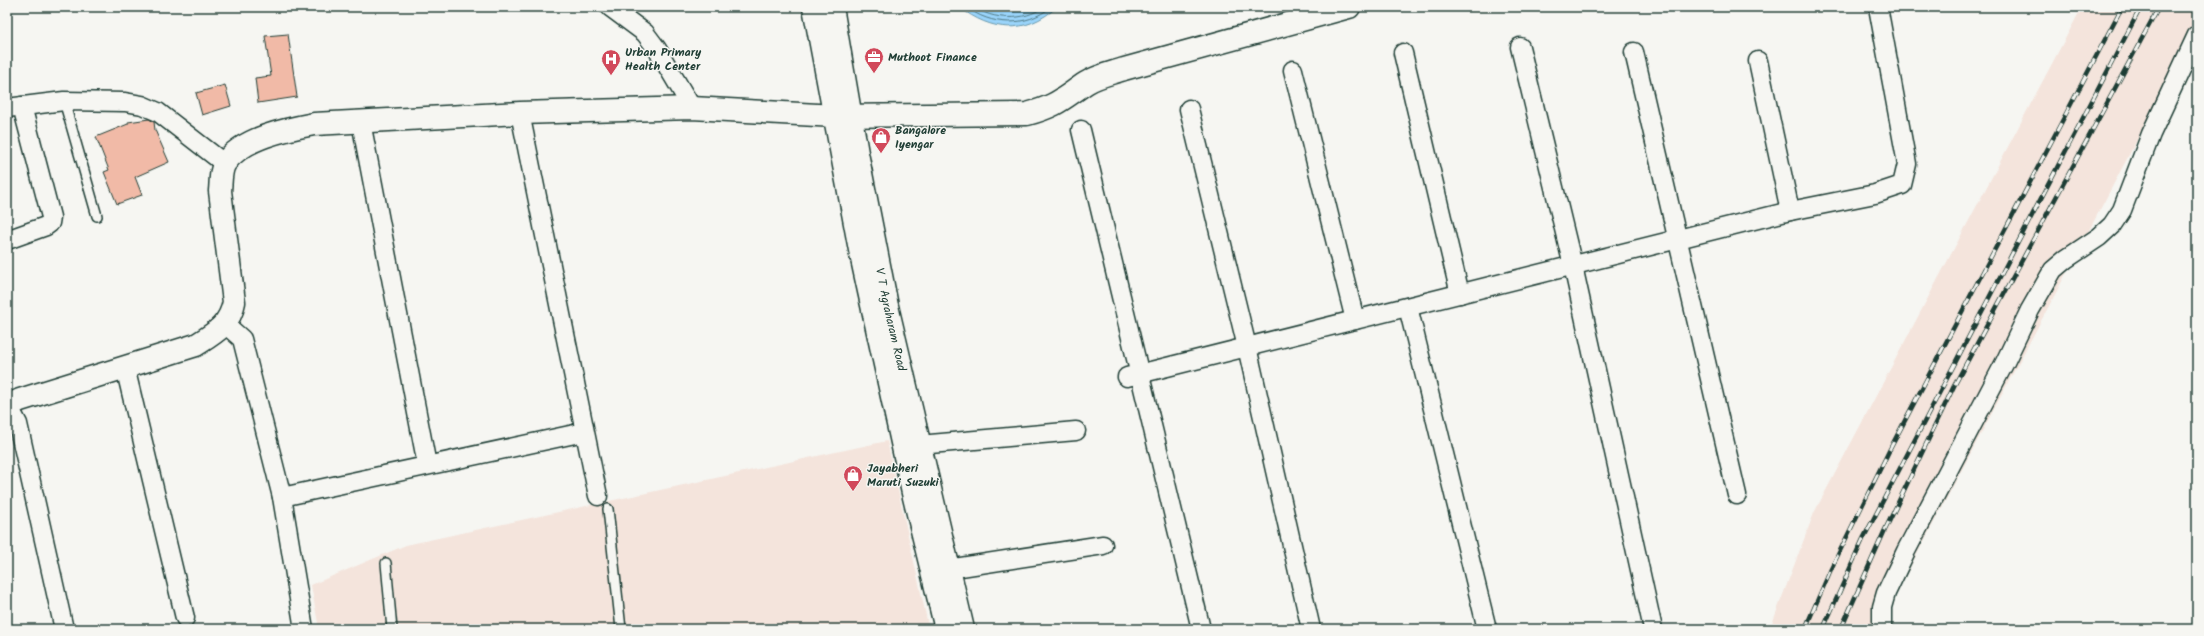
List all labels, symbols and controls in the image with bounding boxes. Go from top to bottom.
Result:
place label: Urban Primary Health Center [625,43,702,76]
office icon: Muthoot Finance [863,46,885,74]
hospital icon: Urban Primary Health Center [600,48,622,76]
place label: Muthoot Finance [888,48,977,67]
place label: Bangalore Iyengar [895,121,946,154]
shop icon: Bangalore Iyengar [870,126,892,154]
street label: V T Agraharam Road [870,266,911,374]
place label: Jayabheri Maruti Suzuki [867,459,939,492]
shop icon: Jayabheri Maruti Suzuki [842,464,864,492]

